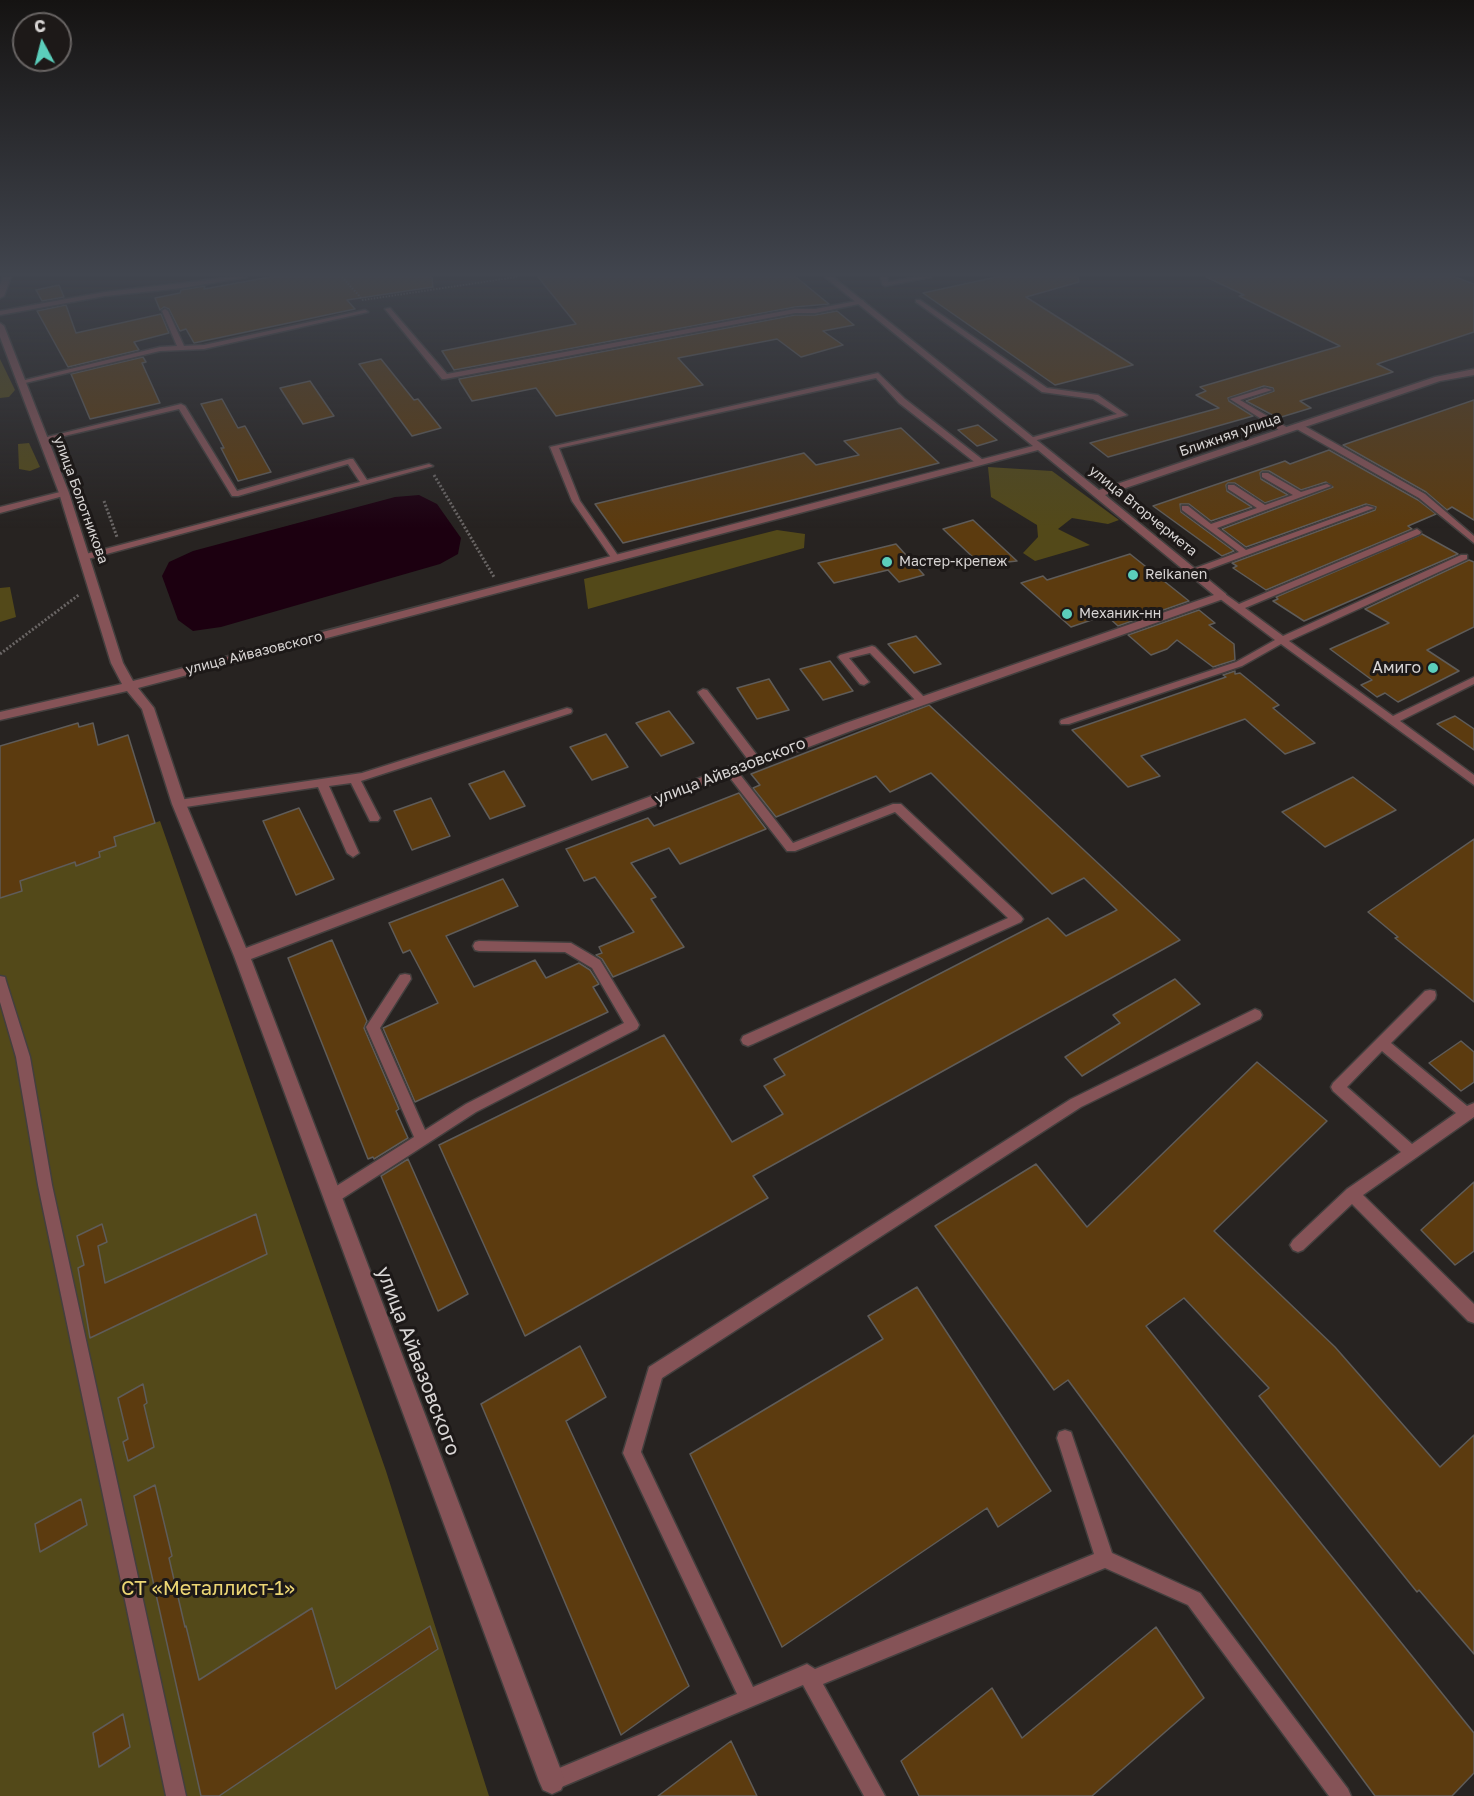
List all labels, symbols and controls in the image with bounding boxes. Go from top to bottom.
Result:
north arrow [12,12,72,72]
text: С [33,16,47,37]
street label: Ближняя улица [1177,410,1283,460]
street label: улица Болотникова [50,434,112,566]
street label: улица Вторчермета [1085,462,1201,560]
place label: Мастер-крепеж [899,554,1008,570]
marker: Мастер-крепеж [880,555,894,569]
place label: Reikanen [1145,567,1207,583]
marker: Reikanen [1126,568,1140,582]
place label: Механик-нн [1079,606,1161,622]
marker: Механик-нн [1060,607,1074,621]
street label: улица Айвазовского [184,628,324,678]
place label: Амиго [1372,658,1421,678]
marker: Амиго [1426,661,1440,675]
street label: улица Айвазовского [652,733,808,809]
street label: улица Айвазовского [371,1263,465,1459]
park label: СТ «Металлист-1» [121,1577,295,1601]

